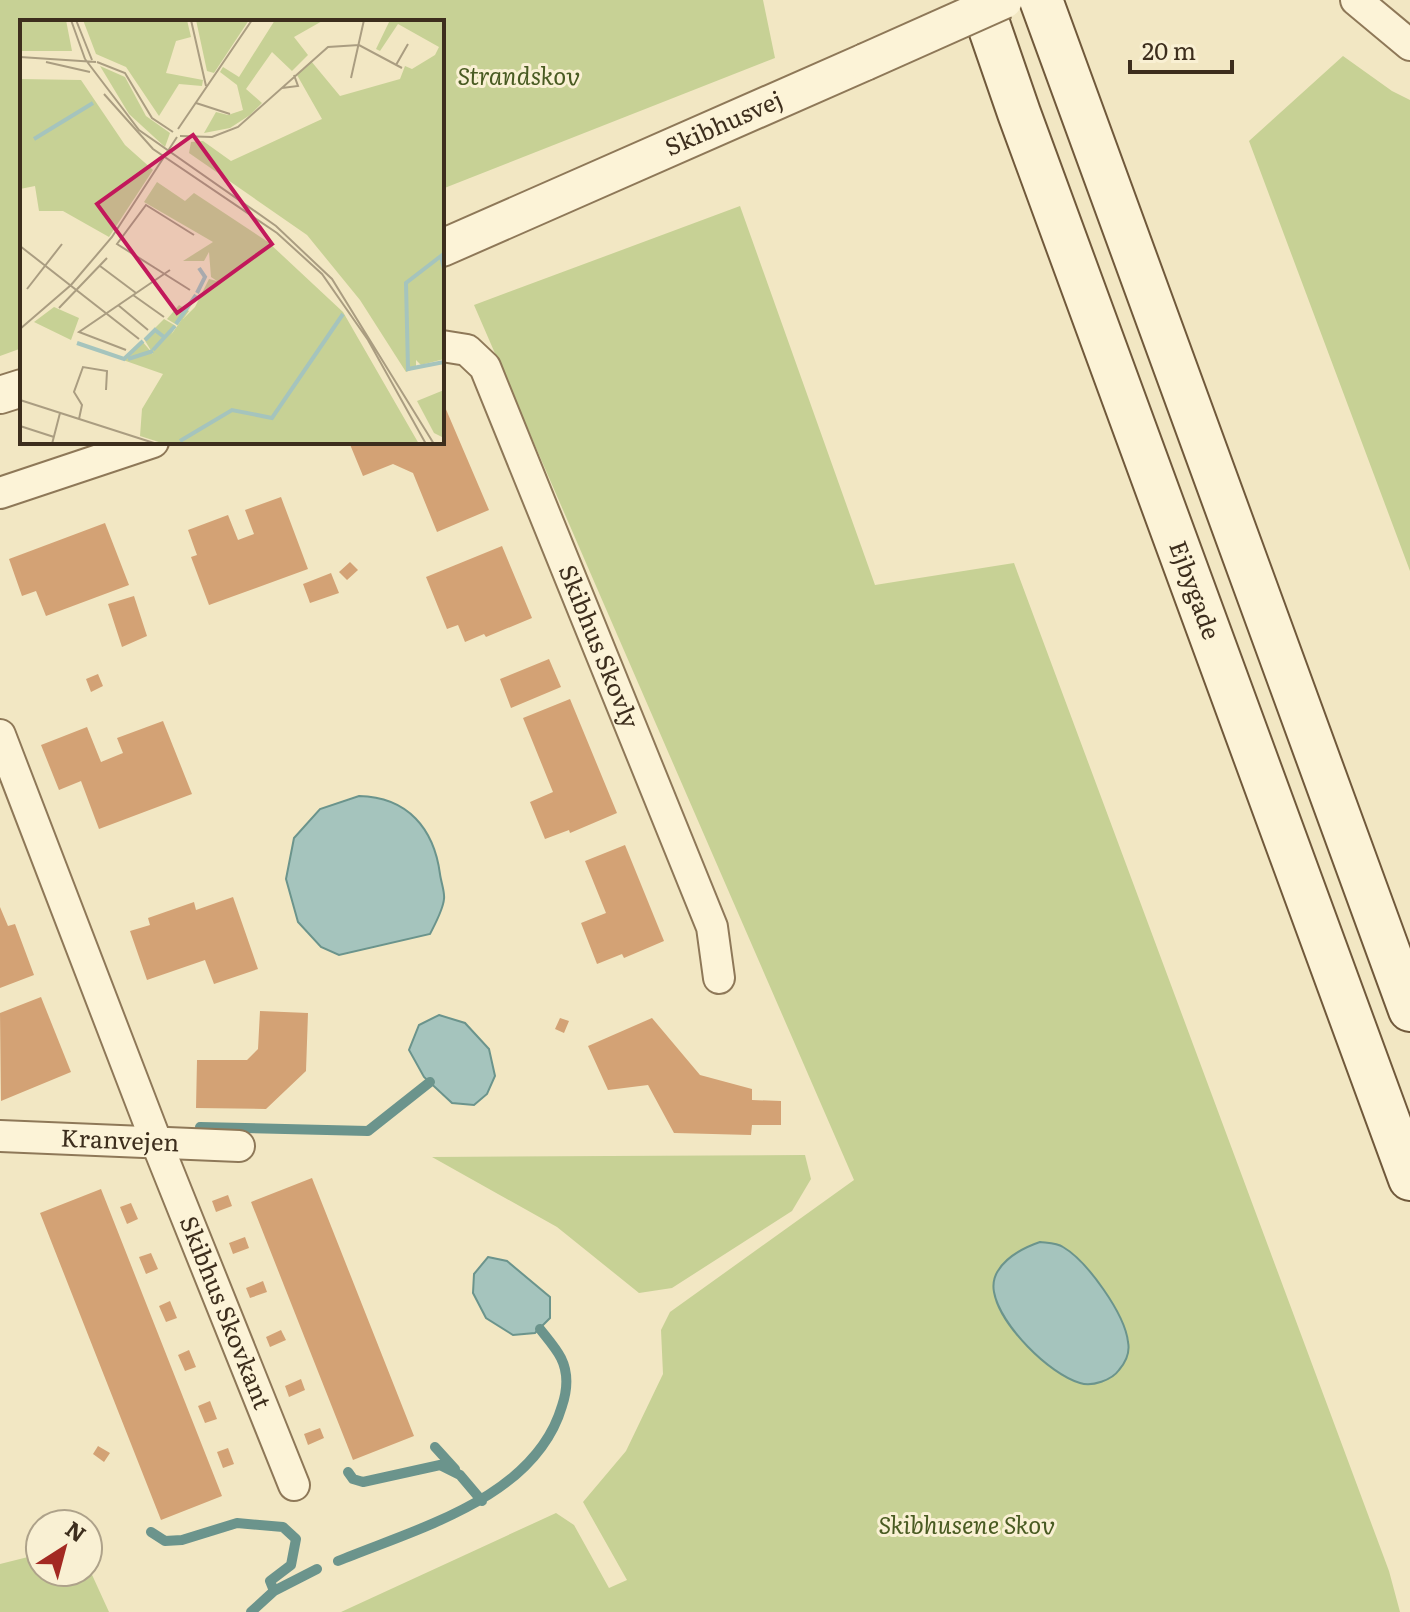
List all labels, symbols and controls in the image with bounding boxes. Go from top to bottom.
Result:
inset map [20,20,444,444]
scale bar [1130,24,1232,74]
text: 20 m [1142,32,1196,67]
park label: Strandskov [458,57,581,92]
street label: Skibhusvej [659,80,787,163]
street label: Ejbygade [1162,535,1231,644]
street label: Skibhus Skovly [552,559,650,733]
street label: Kranvejen [60,1119,180,1158]
street label: Skibhus Skovkant [173,1210,282,1414]
park label: Skibhusene Skov [879,1506,1056,1541]
north arrow [24,1508,104,1588]
text: N [59,1512,94,1549]

